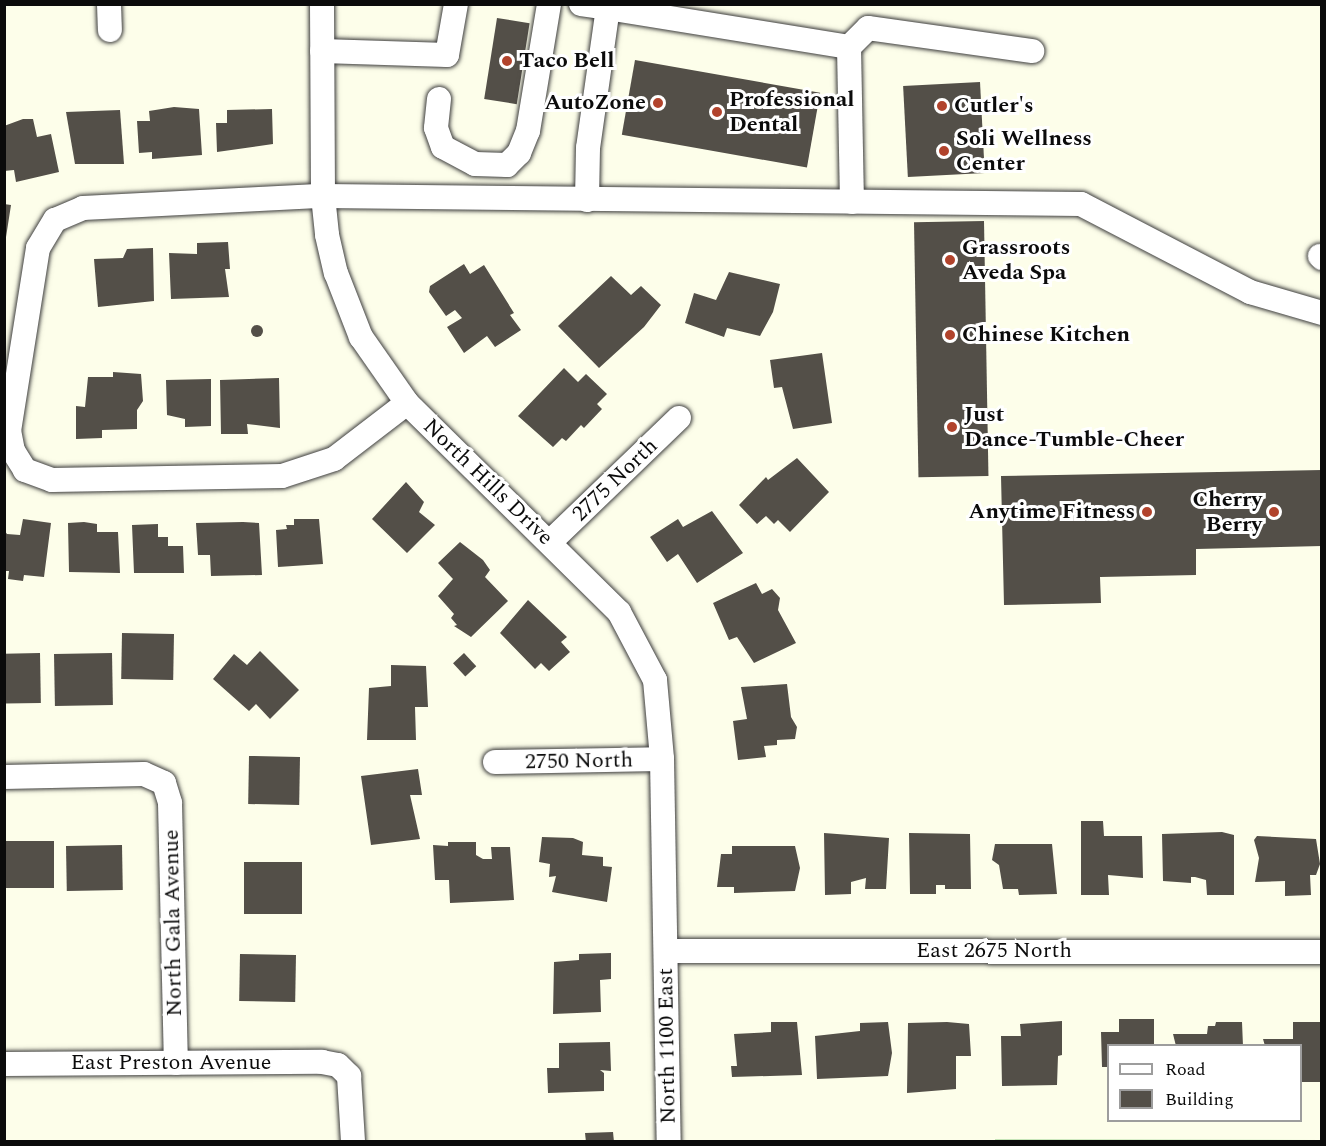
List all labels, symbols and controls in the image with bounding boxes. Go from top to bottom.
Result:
place label: Taco Bell [519,48,614,74]
marker: Taco Bell [500,54,514,68]
place label: Professional Dental [729,86,855,138]
place label: AutoZone [544,90,646,116]
place label: Cutler's [954,93,1034,119]
marker: AutoZone [651,96,665,110]
marker: Cutler's [935,99,949,113]
marker: Professional Dental [710,105,724,119]
place label: Soli Wellness Center [956,125,1092,176]
marker: Soli Wellness Center [937,144,951,158]
place label: Grassroots Aveda Spa [962,234,1070,286]
marker: Grassroots Aveda Spa [943,253,957,267]
place label: Chinese Kitchen [962,322,1130,348]
marker: Chinese Kitchen [943,328,957,342]
place label: Just Dance-Tumble-Cheer [964,401,1184,452]
street label: North Hills Drive [417,413,559,551]
marker: Just Dance-Tumble-Cheer [945,420,959,434]
street label: 2775 North [567,433,663,527]
place label: Cherry Berry [1192,486,1262,538]
place label: Anytime Fitness [968,499,1135,525]
marker: Anytime Fitness [1140,505,1154,519]
marker: Cherry Berry [1267,505,1281,519]
street label: 2750 North [525,747,633,775]
street label: North Gala Avenue [158,829,188,1017]
street label: East 2675 North [916,938,1072,964]
street label: North 1100 East [652,968,682,1124]
legend [1107,1044,1302,1122]
street label: East Preston Avenue [71,1050,271,1076]
text: Road [1165,1056,1206,1083]
text: Building [1165,1086,1234,1113]

